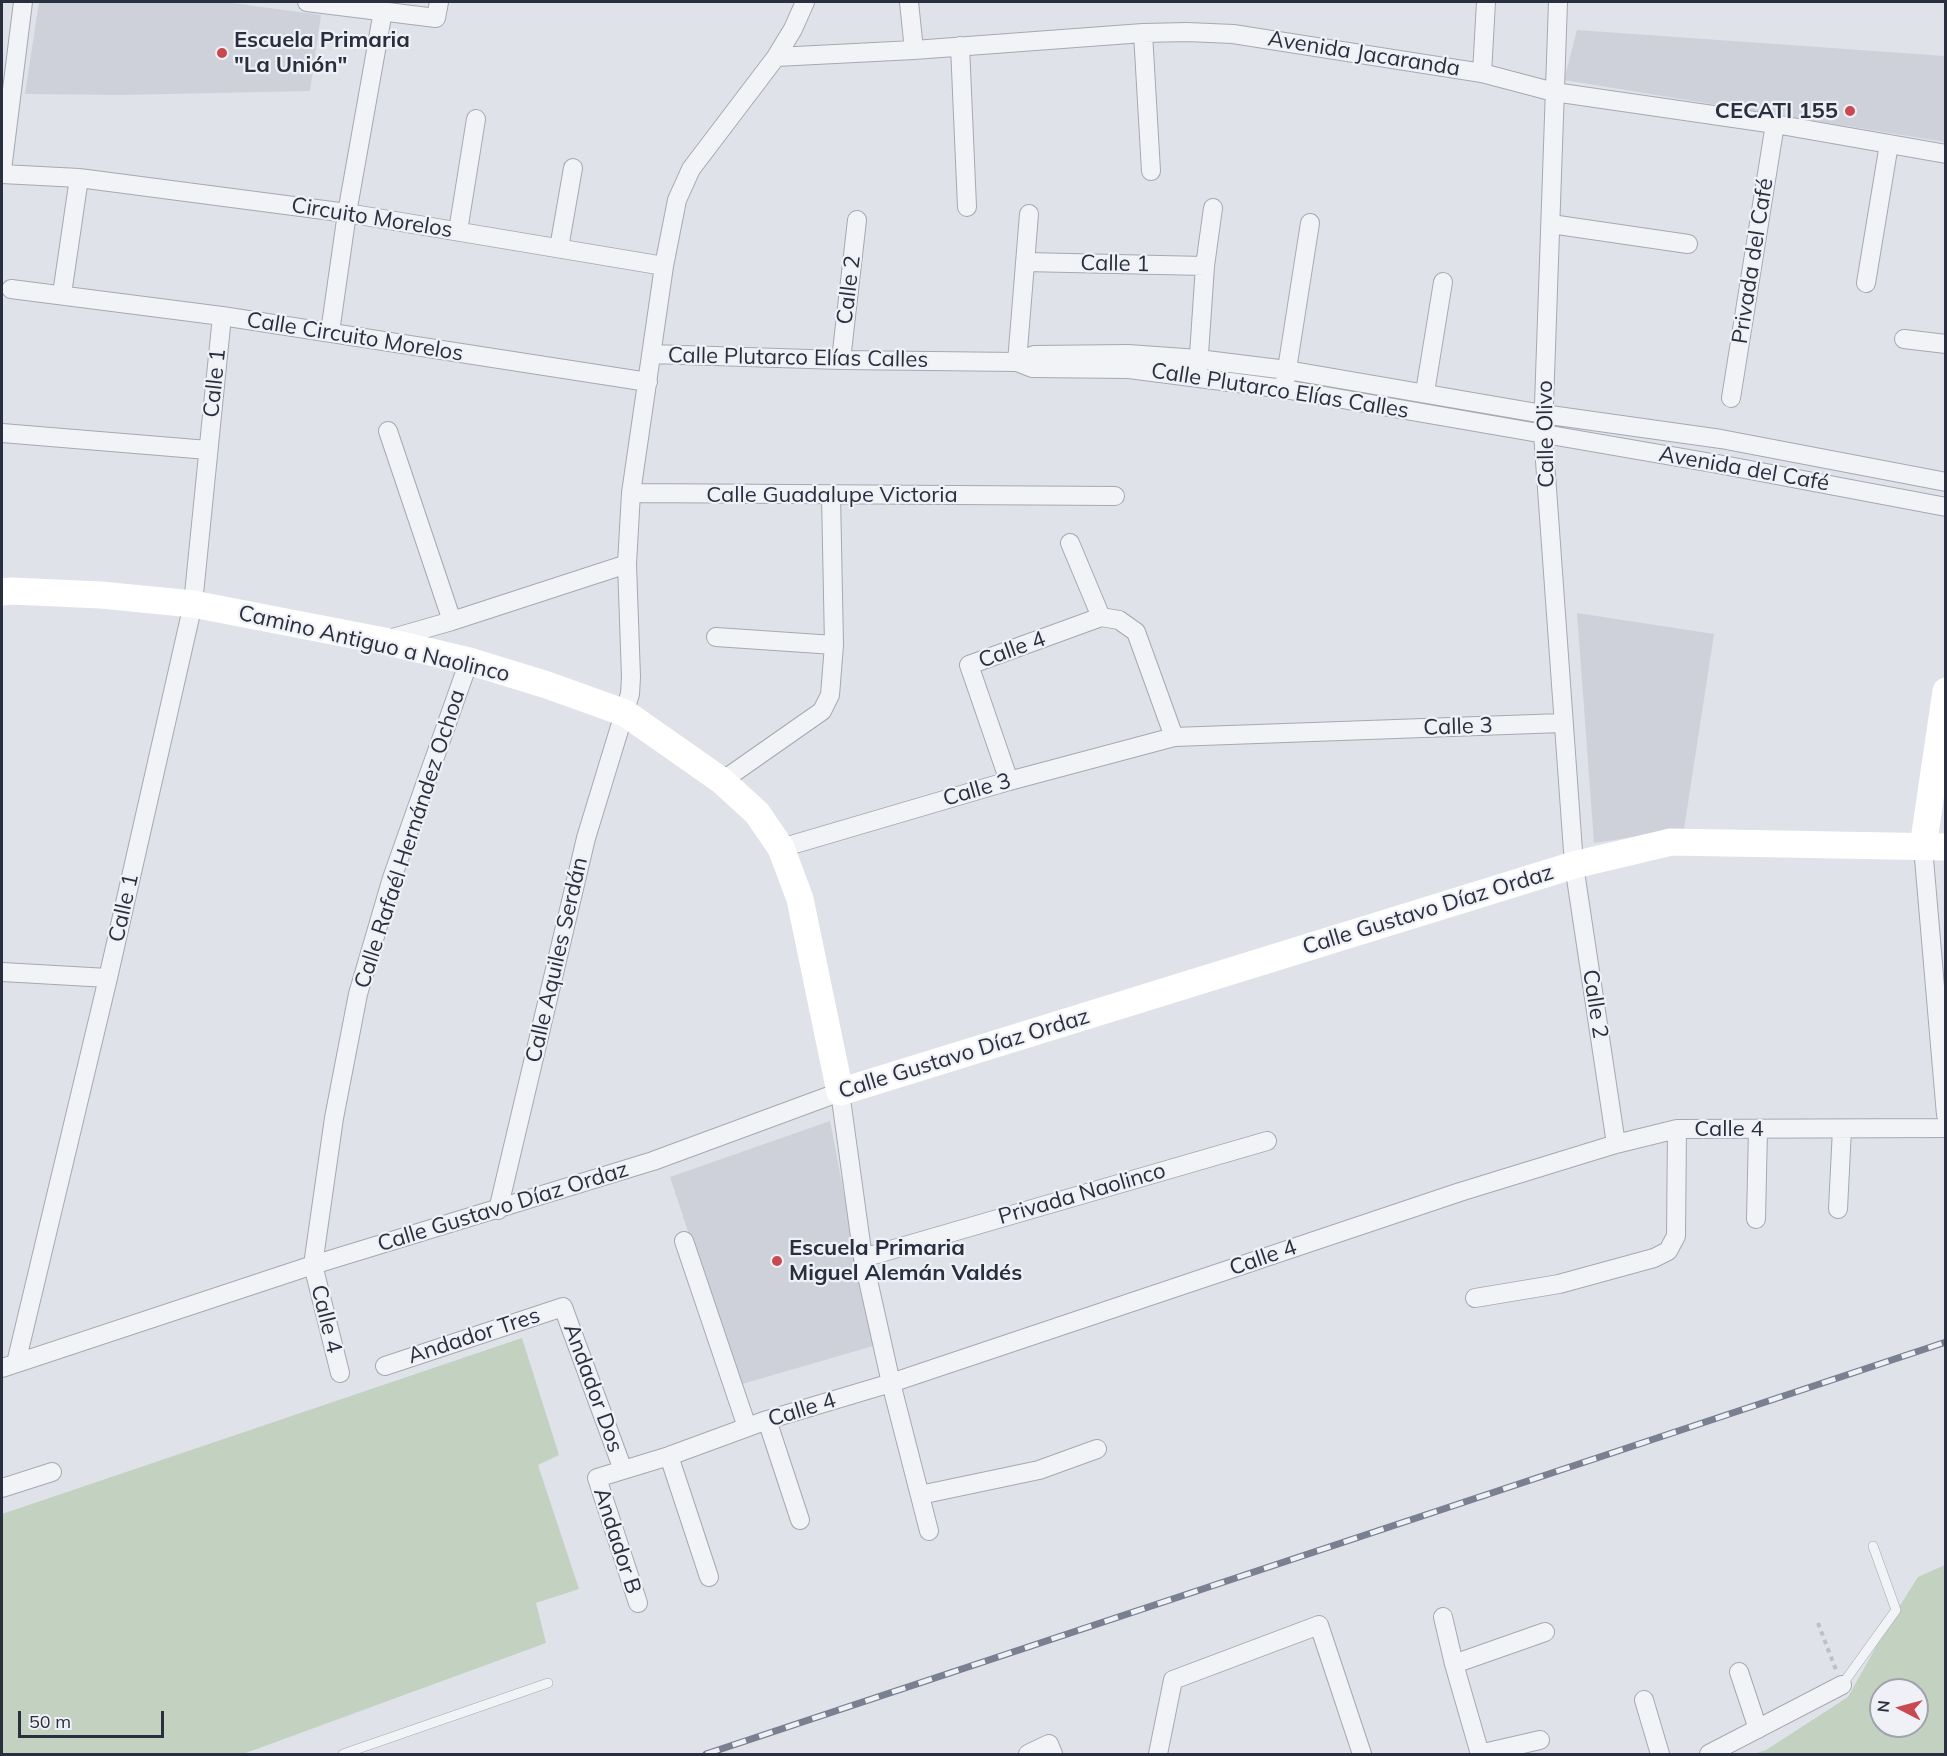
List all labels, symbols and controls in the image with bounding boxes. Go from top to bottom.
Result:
street label: Avenida Jacaranda [1266,26,1462,82]
place label: Escuela Primaria "La Unión" [234,27,410,78]
marker: Escuela Primaria "La Unión" [215,46,229,60]
place label: CECATI 155 [1715,98,1838,124]
marker: CECATI 155 [1843,104,1857,118]
street label: Privada del Café [1727,176,1779,346]
street label: Circuito Morelos [290,192,454,244]
street label: Calle 1 [1080,250,1150,278]
street label: Calle 2 [832,254,866,326]
street label: Calle Circuito Morelos [245,307,465,367]
street label: Calle Plutarco Elías Calles [668,343,928,373]
street label: Calle 1 [198,347,232,419]
street label: Calle Plutarco Elías Calles [1149,358,1411,424]
street label: Calle Olivo [1532,380,1560,488]
street label: Avenida del Café [1657,441,1831,497]
street label: Calle Guadalupe Victoria [706,482,958,508]
street label: Camino Antiguo a Naolinco [236,600,512,688]
street label: Calle 4 [975,626,1049,674]
street label: Calle Rafaél Hernández Ochoa [349,686,471,992]
street label: Calle 3 [1423,713,1493,741]
street label: Calle 3 [940,768,1014,812]
street label: Calle Aquiles Serdán [521,855,593,1065]
street label: Calle Gustavo Díaz Ordaz [1299,859,1557,961]
street label: Calle 1 [103,871,145,945]
street label: Calle 2 [1577,968,1613,1040]
street label: Calle Gustavo Díaz Ordaz [835,1003,1093,1105]
street label: Calle 4 [1694,1116,1764,1142]
street label: Calle Gustavo Díaz Ordaz [374,1156,632,1258]
street label: Privada Naolinco [995,1157,1169,1231]
street label: Calle 4 [1226,1234,1300,1282]
place label: Escuela Primaria Miguel Alemán Valdés [789,1235,1022,1286]
marker: Escuela Primaria Miguel Alemán Valdés [770,1254,784,1268]
street label: Calle 4 [305,1282,347,1356]
street label: Andador Tres [405,1302,543,1370]
street label: Andador Dos [558,1320,628,1456]
street label: Calle 4 [765,1387,839,1433]
street label: Andador B [587,1485,647,1597]
north arrow [1869,1678,1929,1738]
scale bar [21,1699,166,1737]
text: N [1873,1699,1894,1713]
text: 50 m [29,1710,71,1733]

